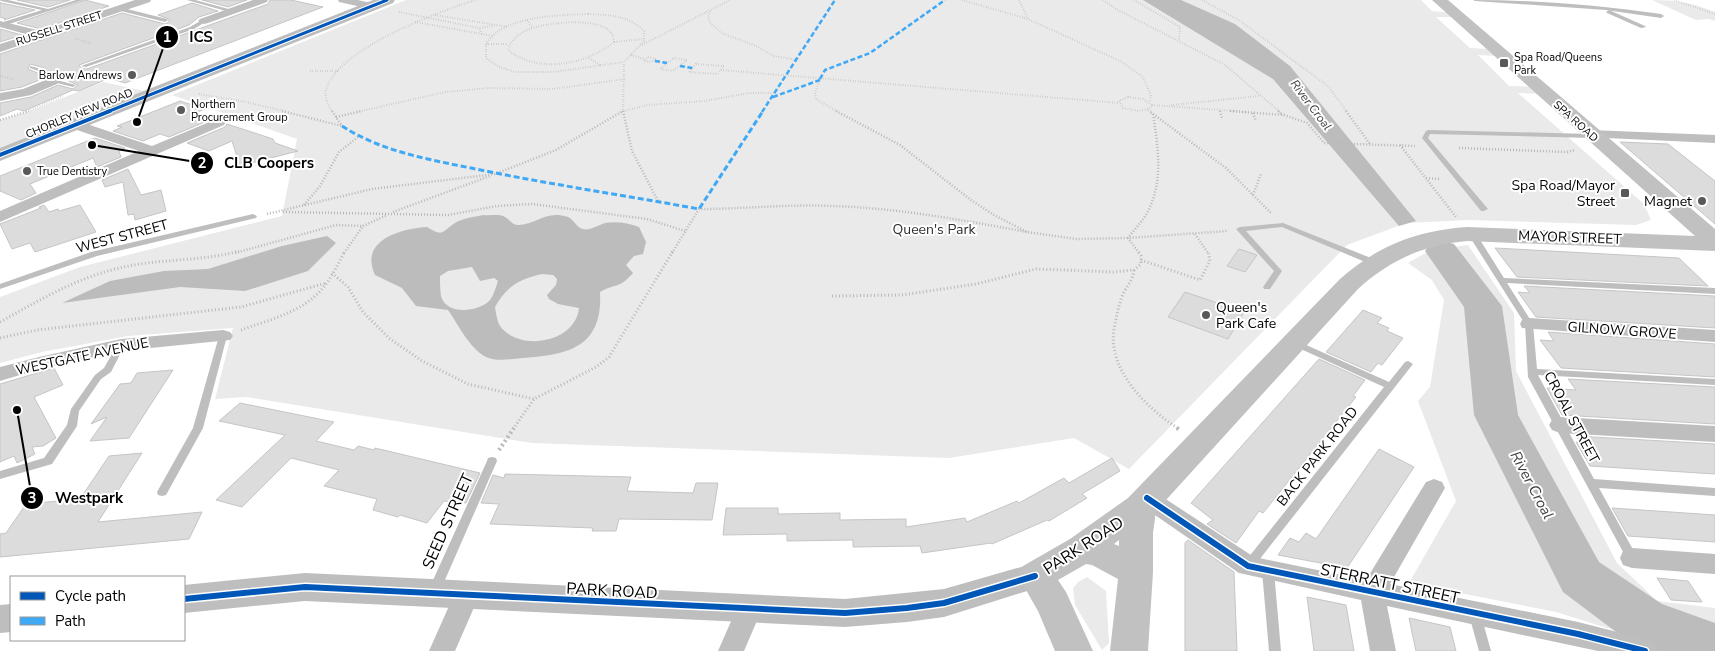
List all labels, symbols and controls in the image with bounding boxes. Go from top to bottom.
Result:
street label: RUSSELL STREET [14,7,105,50]
callout: ICS [154,22,223,52]
text: 1 [162,27,172,47]
text: ICS [189,27,213,47]
place label: Spa Road/Queens Park [1514,50,1602,78]
marker: Spa Road/Queens Park [1498,57,1510,69]
place label: Barlow Andrews [39,68,122,83]
marker: Barlow Andrews [126,69,138,81]
water label: River Croal [1287,76,1336,134]
street label: CHORLEY NEW ROAD [23,85,135,142]
place label: Northern Procurement Group [191,97,288,125]
street label: SPA ROAD [1550,97,1601,146]
marker: Northern Procurement Group [175,104,187,116]
callout: CLB Coopers [189,148,324,178]
text: 2 [197,153,207,173]
text: CLB Coopers [224,153,314,173]
place label: True Dentistry [37,164,108,179]
marker: True Dentistry [21,165,33,177]
place label: Spa Road/Mayor Street [1511,176,1615,211]
marker: Spa Road/Mayor Street [1619,187,1631,199]
place label: Magnet [1644,192,1692,211]
marker: Magnet [1696,195,1708,207]
street label: WEST STREET [74,215,171,258]
park label: Queen's Park [893,220,976,239]
street label: MAYOR STREET [1518,226,1623,249]
place label: Queen's Park Cafe [1216,298,1276,333]
marker: Queen's Park Cafe [1200,309,1212,321]
street label: GILNOW GROVE [1567,317,1677,344]
street label: WESTGATE AVENUE [14,333,150,380]
street label: CROAL STREET [1539,368,1604,467]
street label: BACK PARK ROAD [1273,403,1362,510]
water label: River Croal [1506,447,1558,523]
street label: SEED STREET [417,470,479,573]
callout: Westpark [20,483,133,513]
text: 3 [27,488,37,508]
text: Westpark [55,488,124,508]
street label: PARK ROAD [1039,512,1128,580]
street label: STERRATT STREET [1318,558,1462,610]
legend [10,576,185,641]
street label: PARK ROAD [566,578,658,604]
text: Cycle path [55,586,126,606]
text: Path [55,611,86,631]

